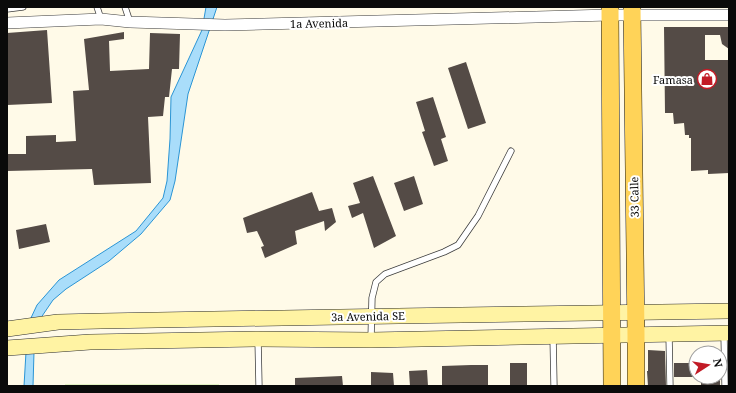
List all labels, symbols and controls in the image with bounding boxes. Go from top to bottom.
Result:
street label: 1a Avenida [290,15,348,31]
shop icon: Famasa [696,68,718,90]
place label: Famasa [653,72,693,87]
street label: 33 Calle [626,176,642,218]
street label: 3a Avenida SE [331,308,405,324]
north arrow [688,345,728,385]
text: N [710,357,727,369]

